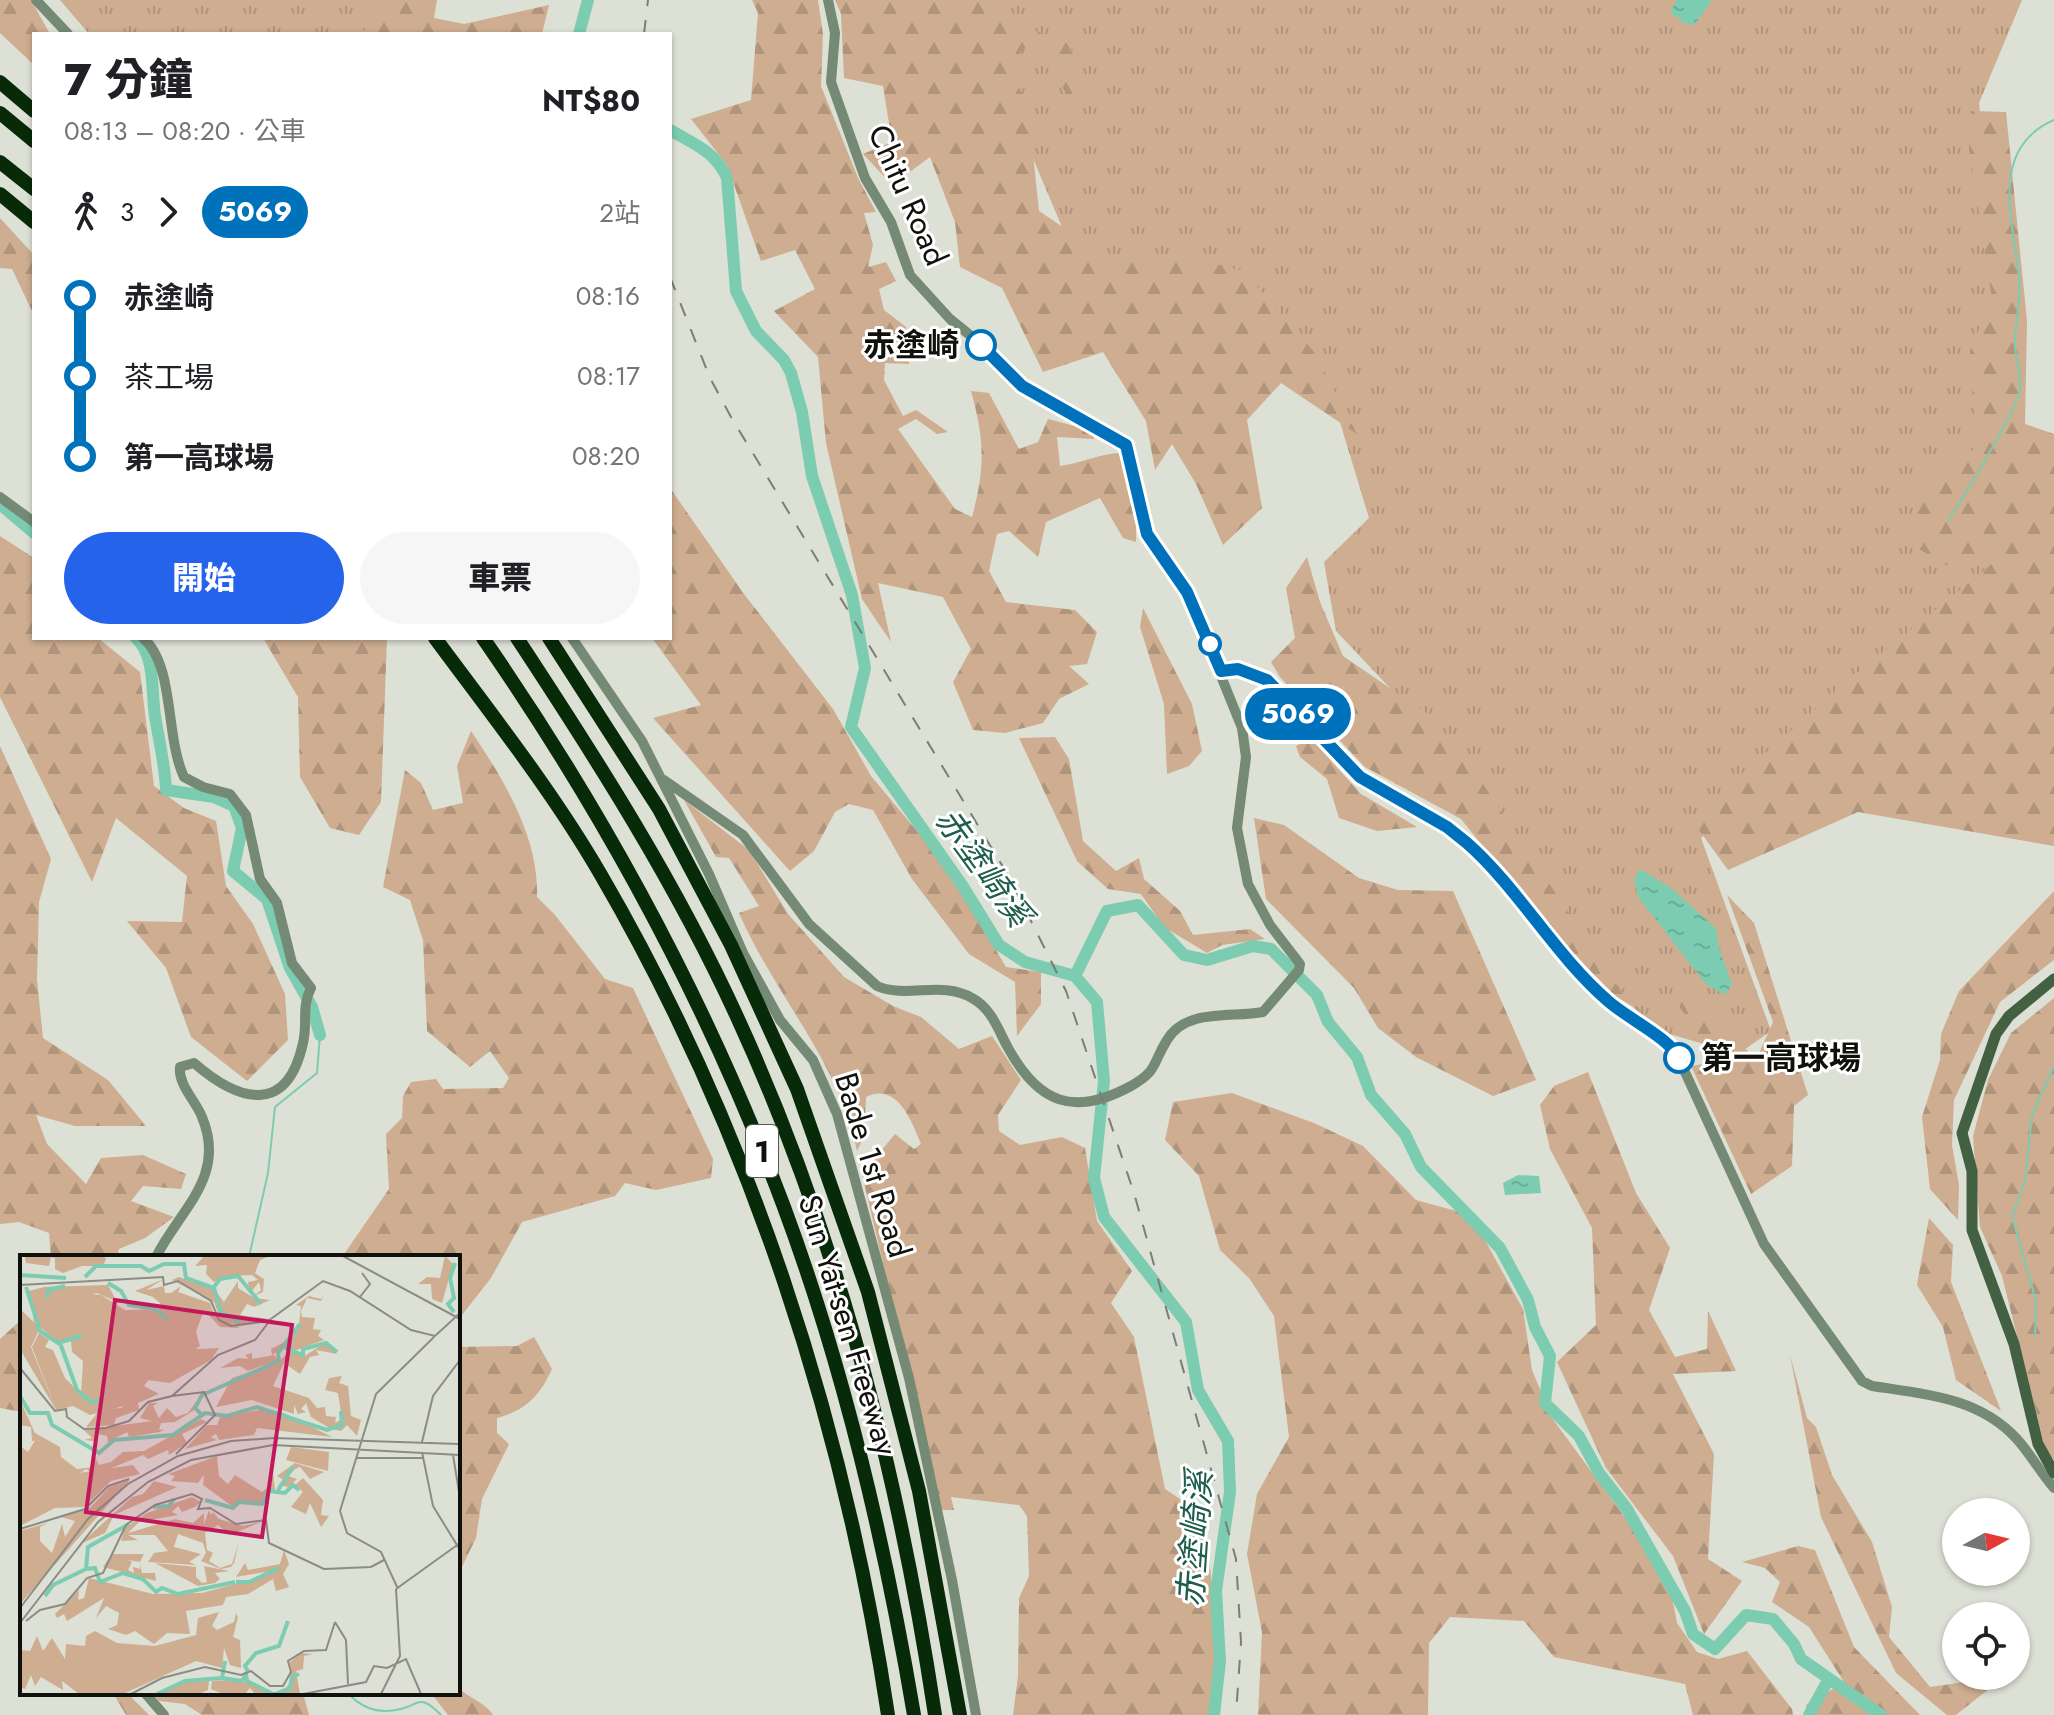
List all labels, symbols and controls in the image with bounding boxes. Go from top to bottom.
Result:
text: 7 分鐘 [64,48,193,112]
text: NT$80 [542,79,640,122]
text: 08:13 – 08:20 · 公車 [64,112,306,150]
street label: Chitu Road [856,117,960,273]
icon: walk [64,190,108,234]
icon: forward [146,190,190,234]
text: 5069 [218,191,292,232]
text: 3 [120,193,134,231]
text: 2站 [599,194,640,232]
text: 赤塗崎 [124,276,214,319]
text: 08:16 [576,277,640,315]
place label: 赤塗崎 [863,322,959,368]
marker: 赤塗崎 [966,330,996,360]
text: 茶工場 [124,356,214,399]
text: 08:17 [577,357,640,395]
text: 第一高球場 [124,436,274,479]
text: 08:20 [572,437,640,475]
button: 開始 [64,532,344,624]
button: 車票 [360,532,640,624]
unlabelled marker [1199,633,1221,655]
line badge: 5069 [1242,688,1354,740]
text: 5069 [1261,693,1335,734]
water label: 赤塗崎溪 [923,798,1045,940]
place label: 第一高球場 [1701,1035,1861,1081]
marker: 第一高球場 [1664,1043,1694,1073]
street label: Bade 1st Road [823,1067,923,1263]
road number: 1 [746,1125,778,1177]
street label: Sun Yat-sen Freeway [786,1189,910,1462]
inset map [20,1255,460,1695]
water label: 赤塗崎溪 [1166,1465,1224,1609]
north arrow [1942,1498,2030,1586]
map controls [1942,1498,2030,1690]
button: locate [1942,1602,2030,1690]

